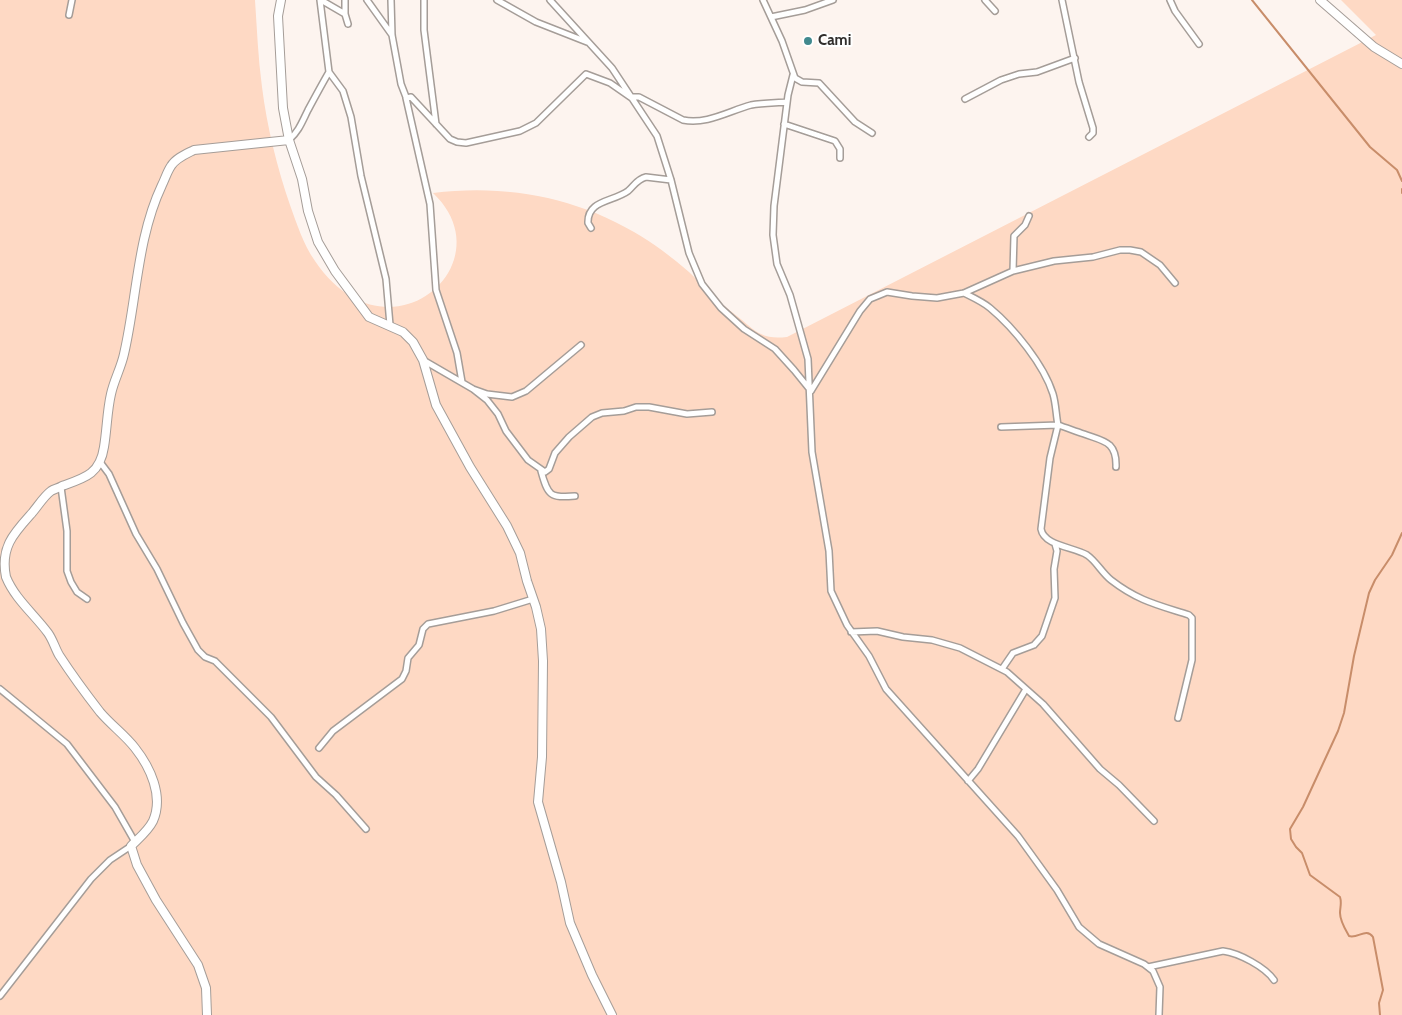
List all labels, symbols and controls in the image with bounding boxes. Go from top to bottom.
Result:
place label: Cami [818,32,851,50]
marker: Cami [802,35,814,47]

